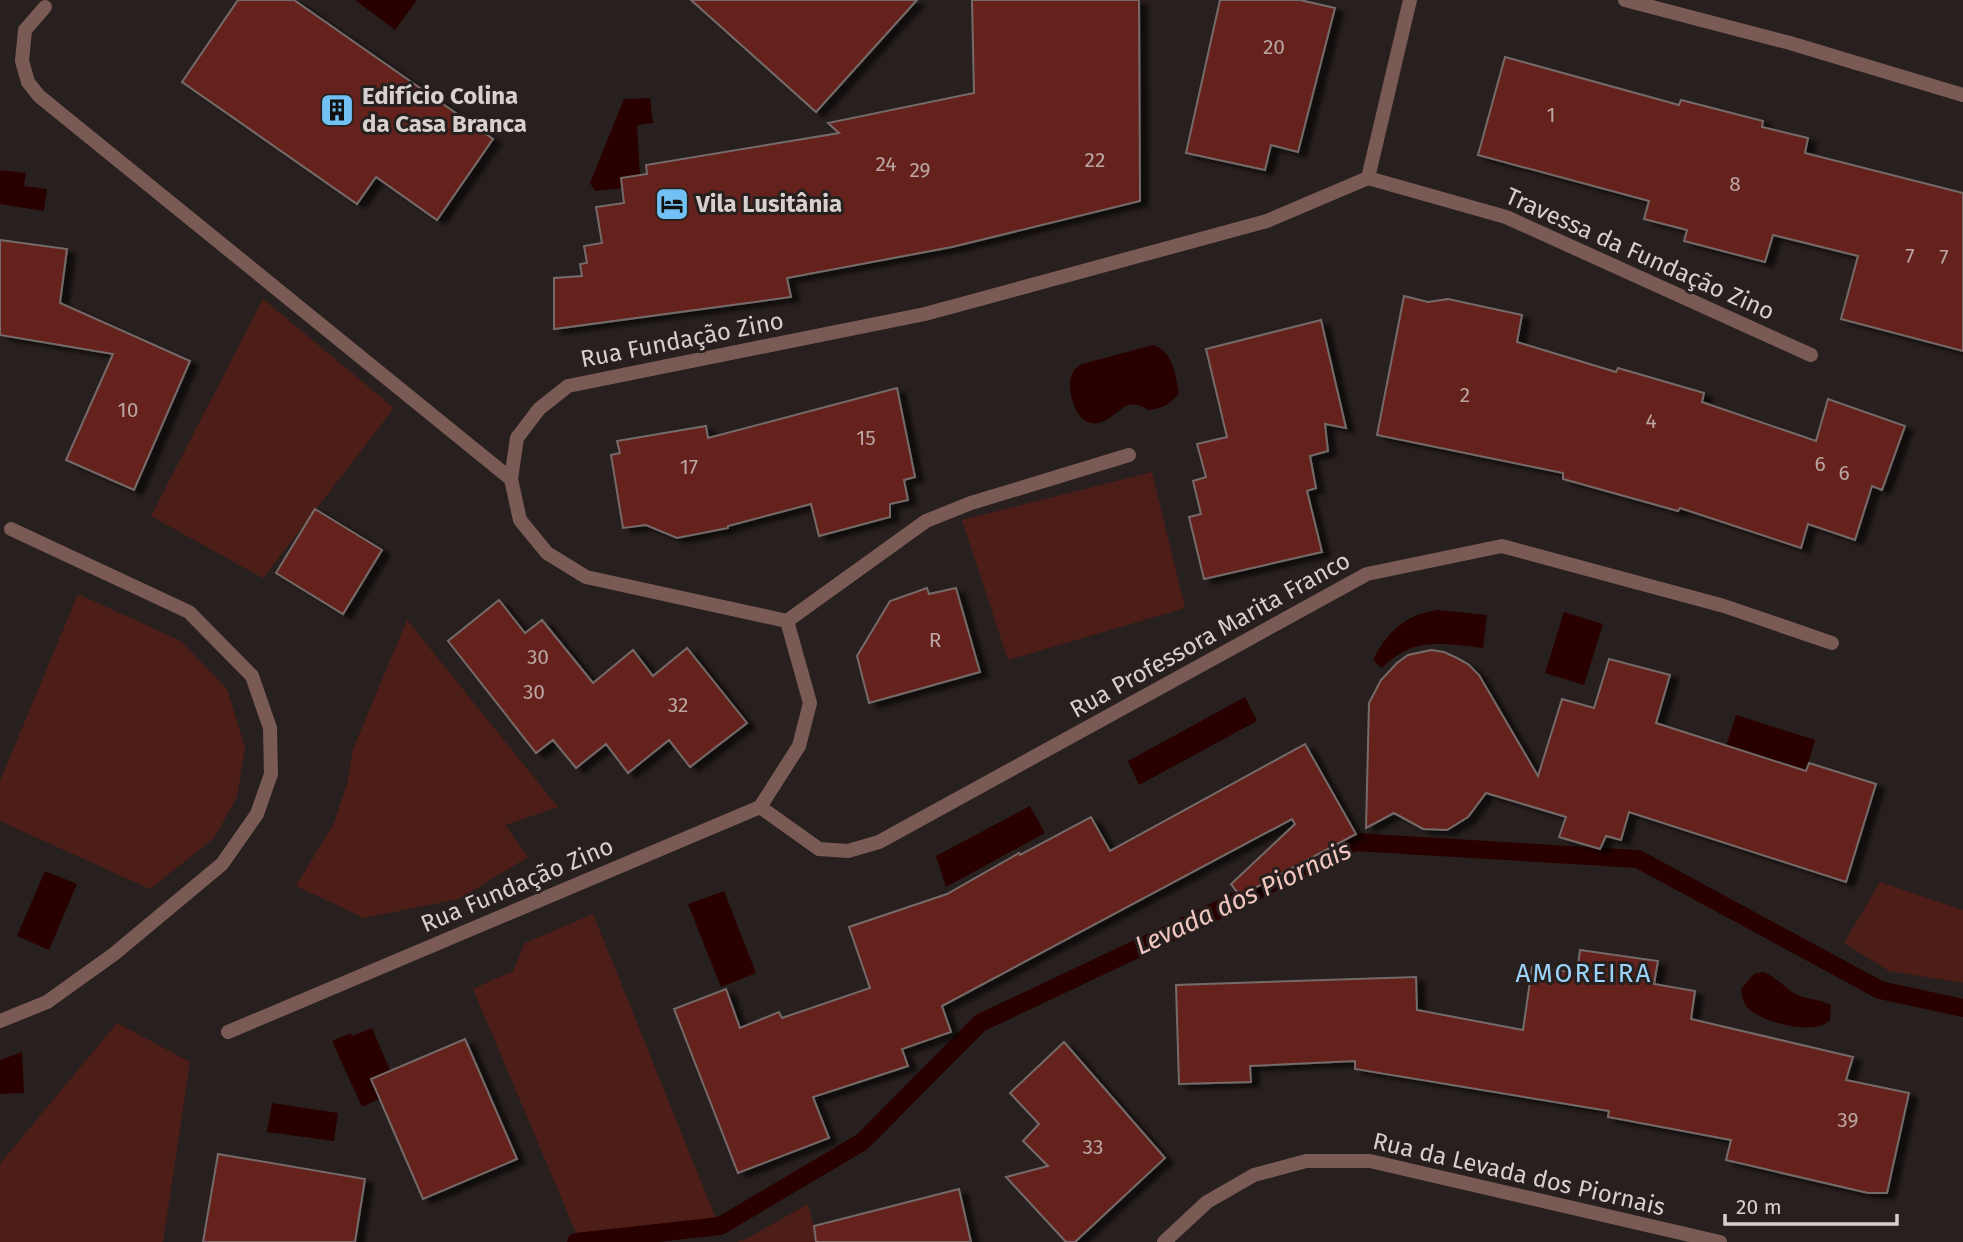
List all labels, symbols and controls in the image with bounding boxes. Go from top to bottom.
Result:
house number: 20 [1263,34,1285,60]
place label: Edifício Colina da Casa Branca [362,82,527,138]
building icon: Edifício Colina da Casa Branca [318,91,356,129]
house number: 1 [1546,102,1556,128]
house number: 22 [1085,147,1105,173]
house number: 24 [876,151,897,177]
house number: 29 [909,157,931,183]
house number: 8 [1729,171,1741,197]
street label: Travessa da Fundação Zino [1501,182,1779,326]
hotel icon: Vila Lusitânia [653,185,691,223]
place label: Vila Lusitânia [695,190,842,218]
house number: 7 [1905,243,1915,269]
house number: 7 [1939,244,1949,270]
street label: Rua Fundação Zino [578,307,786,373]
house number: 2 [1460,382,1470,408]
house number: 10 [118,397,138,423]
house number: 4 [1645,408,1657,434]
house number: 15 [856,425,876,451]
house number: 6 [1814,451,1826,477]
house number: 17 [680,454,698,480]
house number: 6 [1838,460,1850,486]
street label: Rua Professora Marita Franco [1065,546,1355,724]
house number: R [929,627,942,653]
house number: 30 [527,644,549,670]
house number: 30 [523,679,545,705]
house number: 32 [668,692,688,718]
street label: Rua Fundação Zino [417,832,617,938]
water label: Levada dos Piornais [1130,834,1356,962]
district label: AMOREIRA [1516,958,1652,989]
house number: 39 [1837,1107,1859,1133]
street label: Rua da Levada dos Piornais [1370,1127,1668,1221]
house number: 33 [1083,1134,1103,1160]
scale bar [1725,1182,1896,1226]
text: 20 m [1736,1194,1782,1220]

